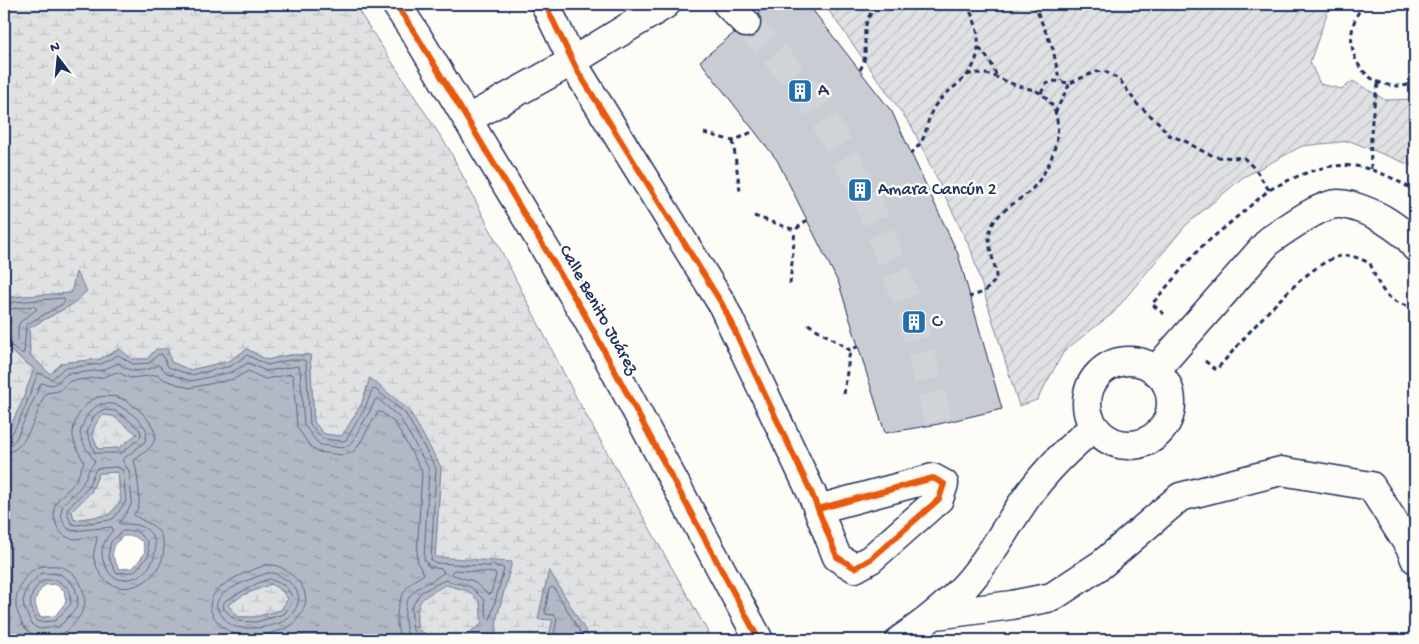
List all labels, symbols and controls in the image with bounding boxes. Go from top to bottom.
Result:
north arrow [32,32,82,82]
text: N [48,38,62,57]
building icon: A [787,78,813,104]
place label: A [818,81,830,102]
building icon: Amara Cancún 2 [847,177,873,203]
place label: Amara Cancún 2 [878,180,997,201]
street label: Calle Benito Juárez [554,242,643,379]
building icon: C [901,309,927,335]
place label: C [932,312,943,333]

